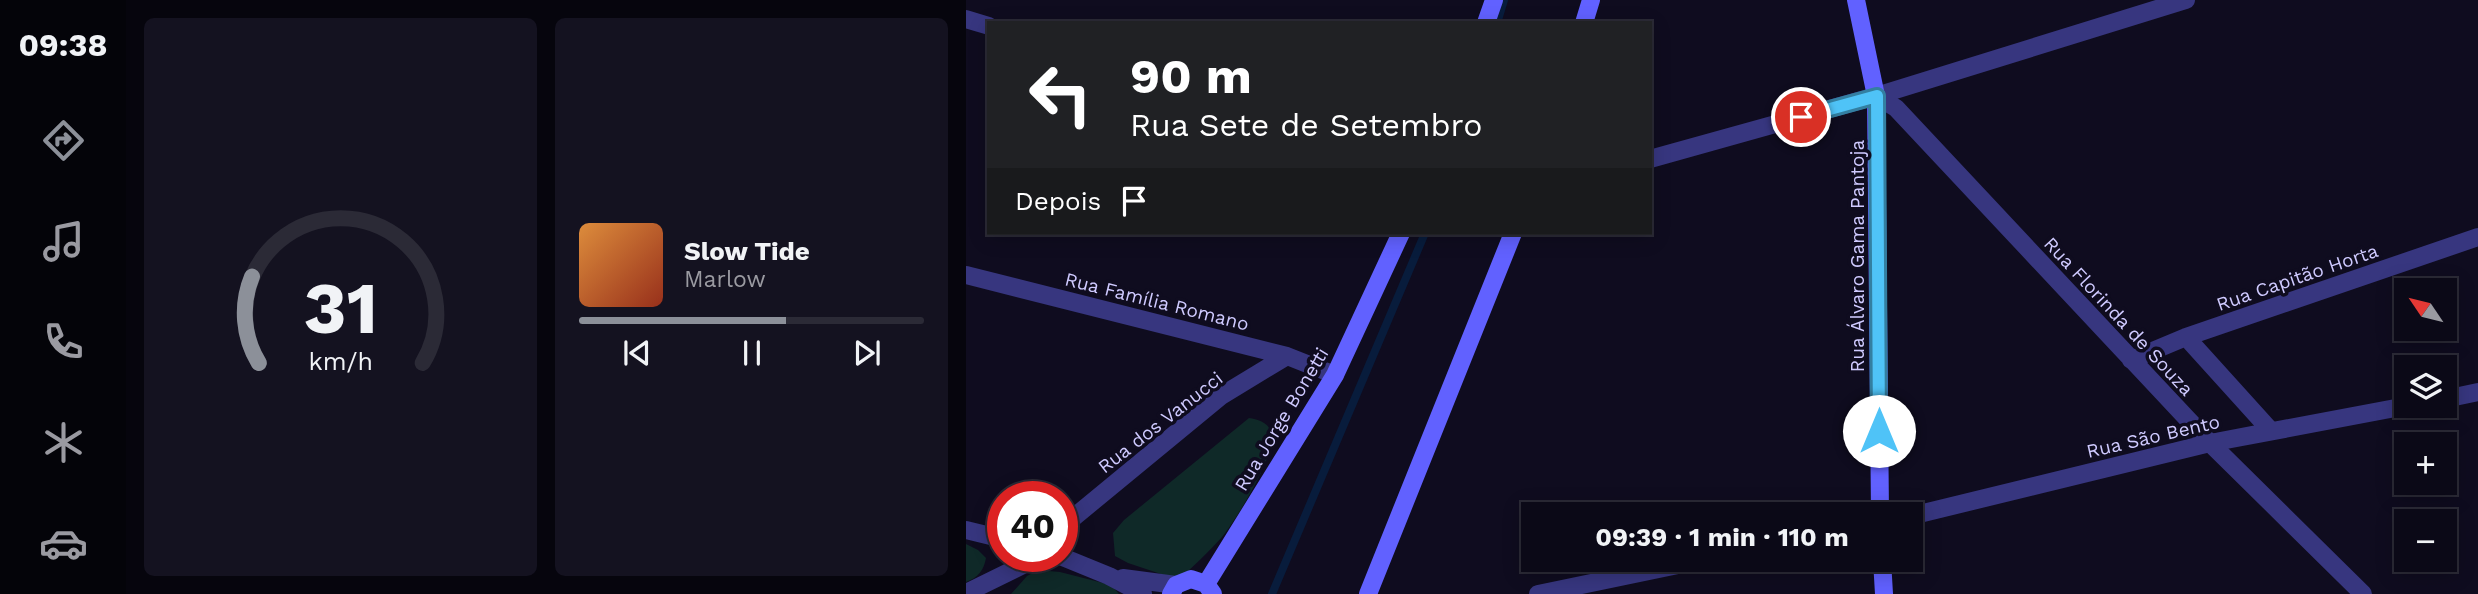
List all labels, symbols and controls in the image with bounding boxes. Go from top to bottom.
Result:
text: 09:38 [18,26,108,64]
text: 90 m [1130,47,1252,105]
icon: left [1015,49,1106,140]
pin [1771,87,1831,147]
icon: arrive [1782,98,1820,136]
text: Rua Sete de Setembro [1130,106,1482,144]
icon: directions [39,116,88,165]
street label: Rua Álvaro Gama Pantoja [1846,140,1869,372]
icon: arrive [1115,182,1153,220]
text: Depois [1015,186,1101,216]
icon: music [39,217,88,266]
street label: Rua Florinda de Souza [2039,232,2198,401]
text: Slow Tide [684,236,810,266]
street label: Rua Capitão Horta [2213,239,2381,316]
text: 31 [303,265,378,351]
text: Marlow [684,266,766,293]
street label: Rua Família Romano [1062,267,1251,335]
north arrow [2394,278,2457,341]
map controls [2394,278,2457,572]
icon: phone [39,317,88,366]
icon: previous [618,334,656,372]
icon: pause [733,334,771,372]
icon: next [848,334,886,372]
street label: Rua Jorge Bonetti [1230,343,1333,495]
text: km/h [308,347,373,376]
button: layers [2394,355,2457,418]
street label: Rua dos Vanucci [1093,367,1227,478]
position arrow [1842,394,1916,468]
street label: Rua São Bento [2084,410,2222,463]
icon: climate [39,418,88,467]
button: + [2394,432,2457,495]
speed limit sign: 40 [987,481,1078,572]
button: − [2394,509,2457,572]
icon: car [39,519,88,568]
text: 09:39 · 1 min · 110 m [1595,522,1849,552]

